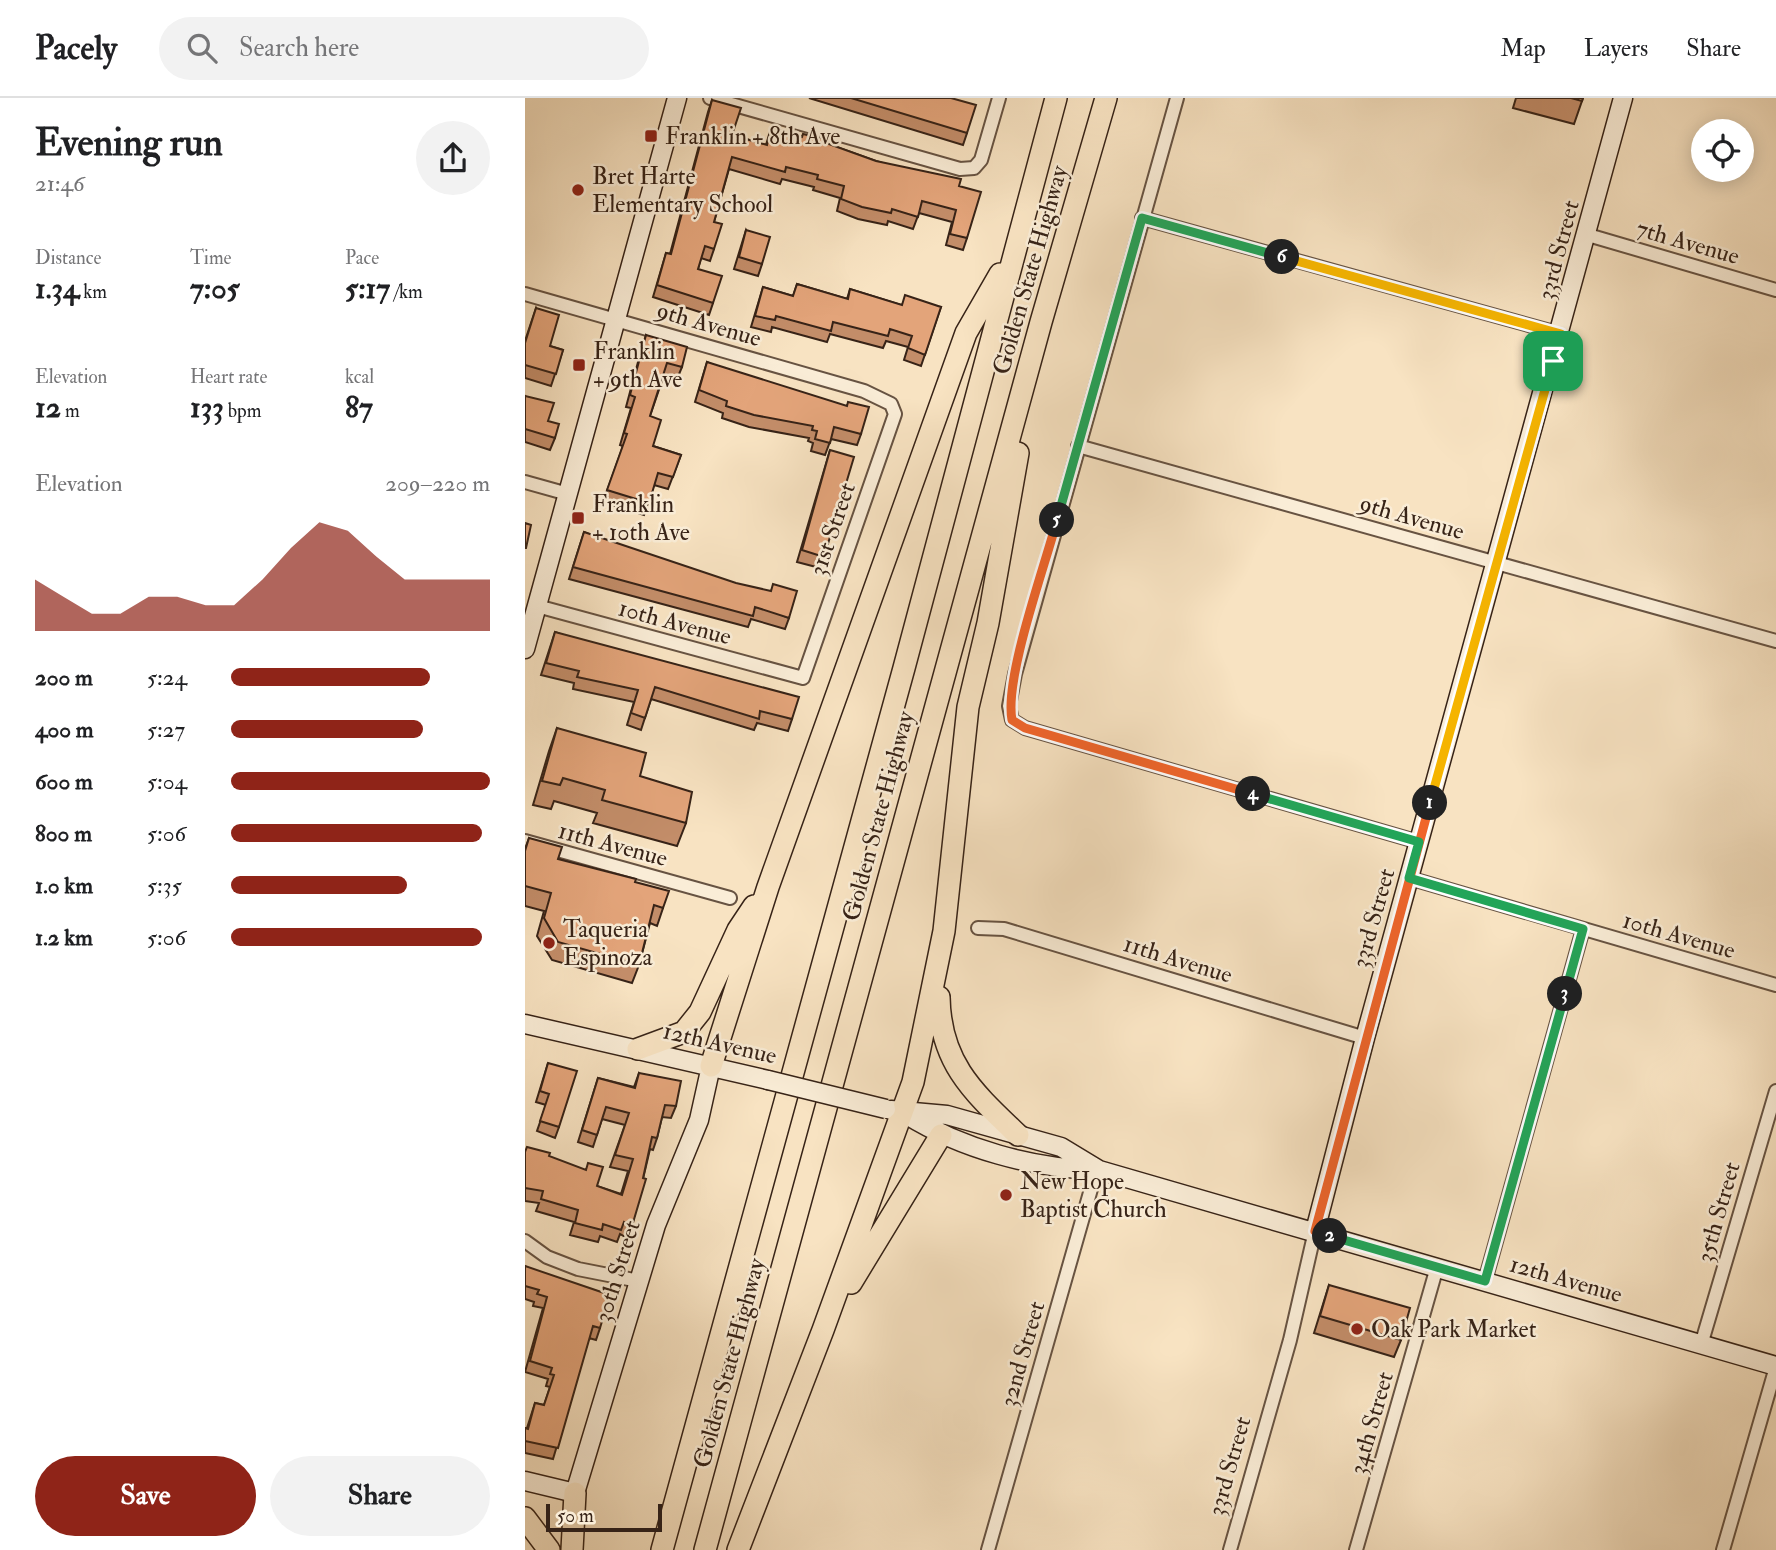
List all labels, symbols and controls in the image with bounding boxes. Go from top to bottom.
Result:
search box [159,17,649,80]
text: Pacely [35,28,117,69]
icon: search [183,29,221,67]
text: Search here [239,32,359,64]
text: Map [1501,33,1546,64]
text: Layers [1584,33,1648,64]
text: Share [1686,33,1741,64]
text: Evening run [35,119,223,167]
map controls [1691,119,1754,182]
button: locate [1691,119,1754,182]
button: share [416,121,490,195]
place label: Franklin + 8th Ave [665,121,840,152]
marker: Franklin + 8th Ave [643,128,659,144]
place label: Bret Harte Elementary School [592,161,773,220]
street label: Golden State Highway [986,162,1075,378]
text: 21:46 [35,169,85,198]
marker: Bret Harte Elementary School [570,182,586,198]
street label: 33rd Street [1530,197,1587,303]
street label: 7th Avenue [1633,213,1743,272]
pin: 6 [1265,240,1299,274]
text: 6 [1277,244,1286,268]
text: Distance [35,246,101,270]
text: Time [190,246,232,270]
text: Pace [345,246,379,270]
text: 1.34 [35,270,79,307]
text: 7:05 [190,270,240,307]
text: 5:17 [345,270,390,307]
text: km [79,280,107,304]
text: /km [390,280,423,304]
street label: 9th Avenue [651,294,765,354]
pin [1523,331,1583,391]
place label: Franklin + 9th Ave [593,336,682,395]
icon: arrive [1534,342,1572,380]
marker: Franklin + 9th Ave [571,357,587,373]
text: Elevation [35,365,107,389]
text: Heart rate [190,365,267,389]
text: kcal [345,365,374,389]
text: 12 [35,389,61,426]
text: 133 [190,389,224,426]
text: 87 [345,389,373,426]
text: m [61,399,80,423]
text: bpm [224,399,261,423]
text: Elevation [35,469,123,498]
text: 209–220 m [385,469,490,498]
street label: 31st Street [802,478,863,580]
street label: 9th Avenue [1354,487,1468,547]
place label: Franklin + 10th Ave [592,489,690,548]
pin: 5 [1039,502,1075,538]
text: 5 [1052,507,1061,531]
marker: Franklin + 10th Ave [570,510,586,526]
street label: 10th Avenue [615,593,735,652]
text: 200 m [35,663,93,692]
text: 5:24 [147,663,187,692]
street label: Golden State Highway [836,707,922,924]
text: 400 m [35,715,94,744]
text: 5:27 [147,715,185,744]
text: 600 m [35,767,93,796]
text: 5:04 [147,767,187,796]
pin: 4 [1235,776,1271,812]
text: 4 [1247,781,1258,805]
pin: 1 [1413,786,1447,820]
text: 1 [1426,790,1433,814]
street label: 11th Avenue [555,815,671,874]
text: 800 m [35,819,92,848]
text: 5:06 [147,819,186,848]
street label: 33rd Street [1345,865,1402,971]
text: 1.0 km [35,871,93,900]
text: 5:35 [147,871,182,900]
street label: 10th Avenue [1619,905,1739,966]
place label: Taqueria Espinoza [563,914,653,973]
text: 1.2 km [35,923,93,952]
text: 5:06 [147,923,186,952]
street label: 11th Avenue [1120,928,1236,991]
marker: Taqueria Espinoza [541,935,557,951]
pin: 3 [1548,976,1583,1012]
text: 3 [1561,981,1568,1005]
street label: 12th Avenue [660,1015,780,1072]
street label: 35th Street [1689,1158,1748,1266]
place label: New Hope Baptist Church [1020,1166,1167,1225]
marker: New Hope Baptist Church [998,1187,1014,1203]
street label: 30th Street [587,1216,648,1326]
pin: 2 [1313,1218,1347,1254]
text: 2 [1325,1223,1334,1247]
street label: 12th Avenue [1506,1249,1626,1310]
street label: Golden State Highway [687,1254,773,1471]
street label: 32nd Street [993,1298,1052,1411]
place label: Oak Park Market [1371,1314,1537,1345]
marker: Oak Park Market [1349,1321,1365,1337]
street label: 34th Street [1342,1368,1401,1478]
street label: 33rd Street [1201,1413,1258,1519]
button: Save [35,1456,256,1536]
button: Share [270,1456,490,1536]
scale bar [546,1501,661,1533]
text: 50 m [557,1504,594,1528]

